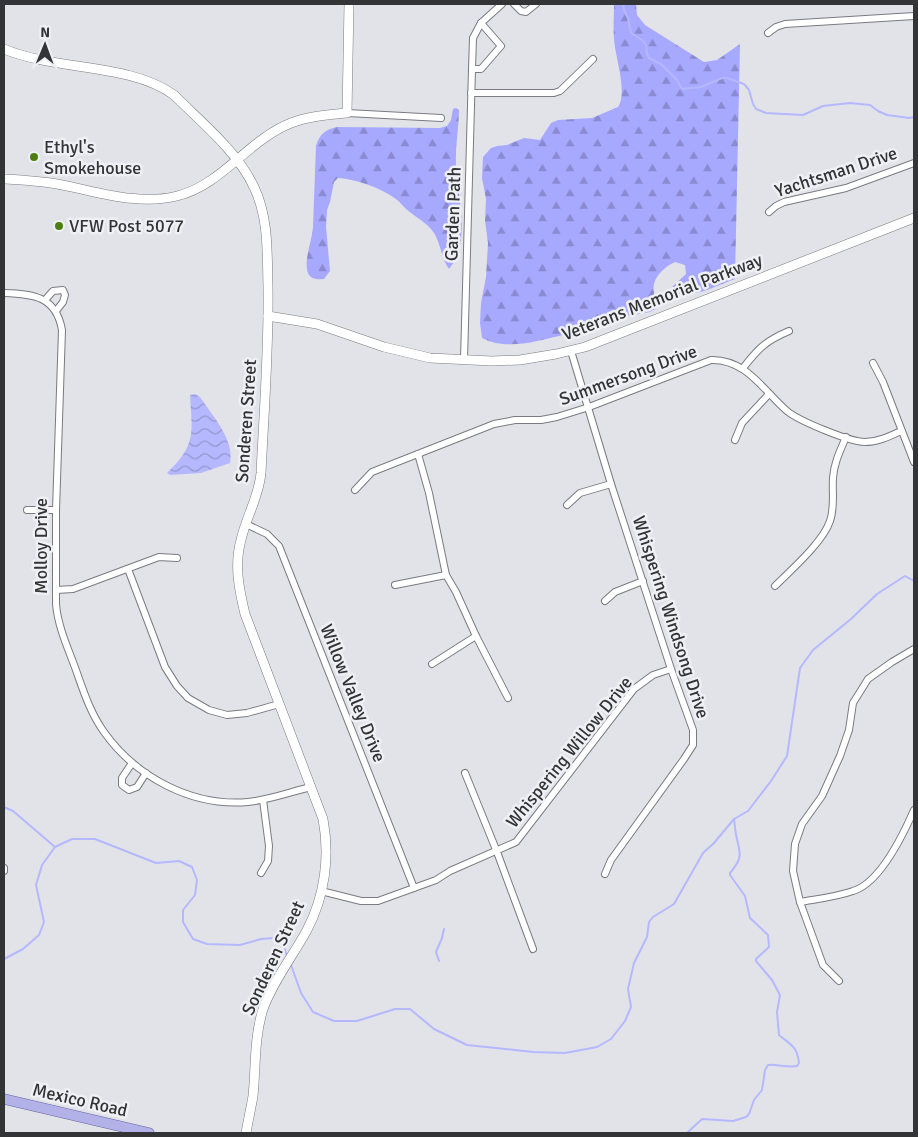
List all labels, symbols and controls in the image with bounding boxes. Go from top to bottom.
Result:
north arrow [20,20,70,70]
text: N [40,24,50,41]
place label: Ethyl's Smokehouse [44,136,141,179]
street label: Yachtsman Drive [772,142,900,202]
marker: Ethyl's Smokehouse [28,151,40,163]
street label: Garden Path [440,166,466,262]
place label: VFW Post 5077 [69,215,184,237]
marker: VFW Post 5077 [53,220,65,232]
street label: Veterans Memorial Parkway [559,248,766,345]
street label: Summersong Drive [556,340,700,410]
street label: Sonderen Street [231,359,261,483]
street label: Molloy Drive [30,498,52,594]
street label: Whispering Windsong Drive [628,513,714,721]
street label: Willow Valley Drive [315,621,391,765]
street label: Whispering Willow Drive [501,672,637,832]
street label: Sonderen Street [237,897,309,1019]
street label: Mexico Road [30,1078,130,1122]

